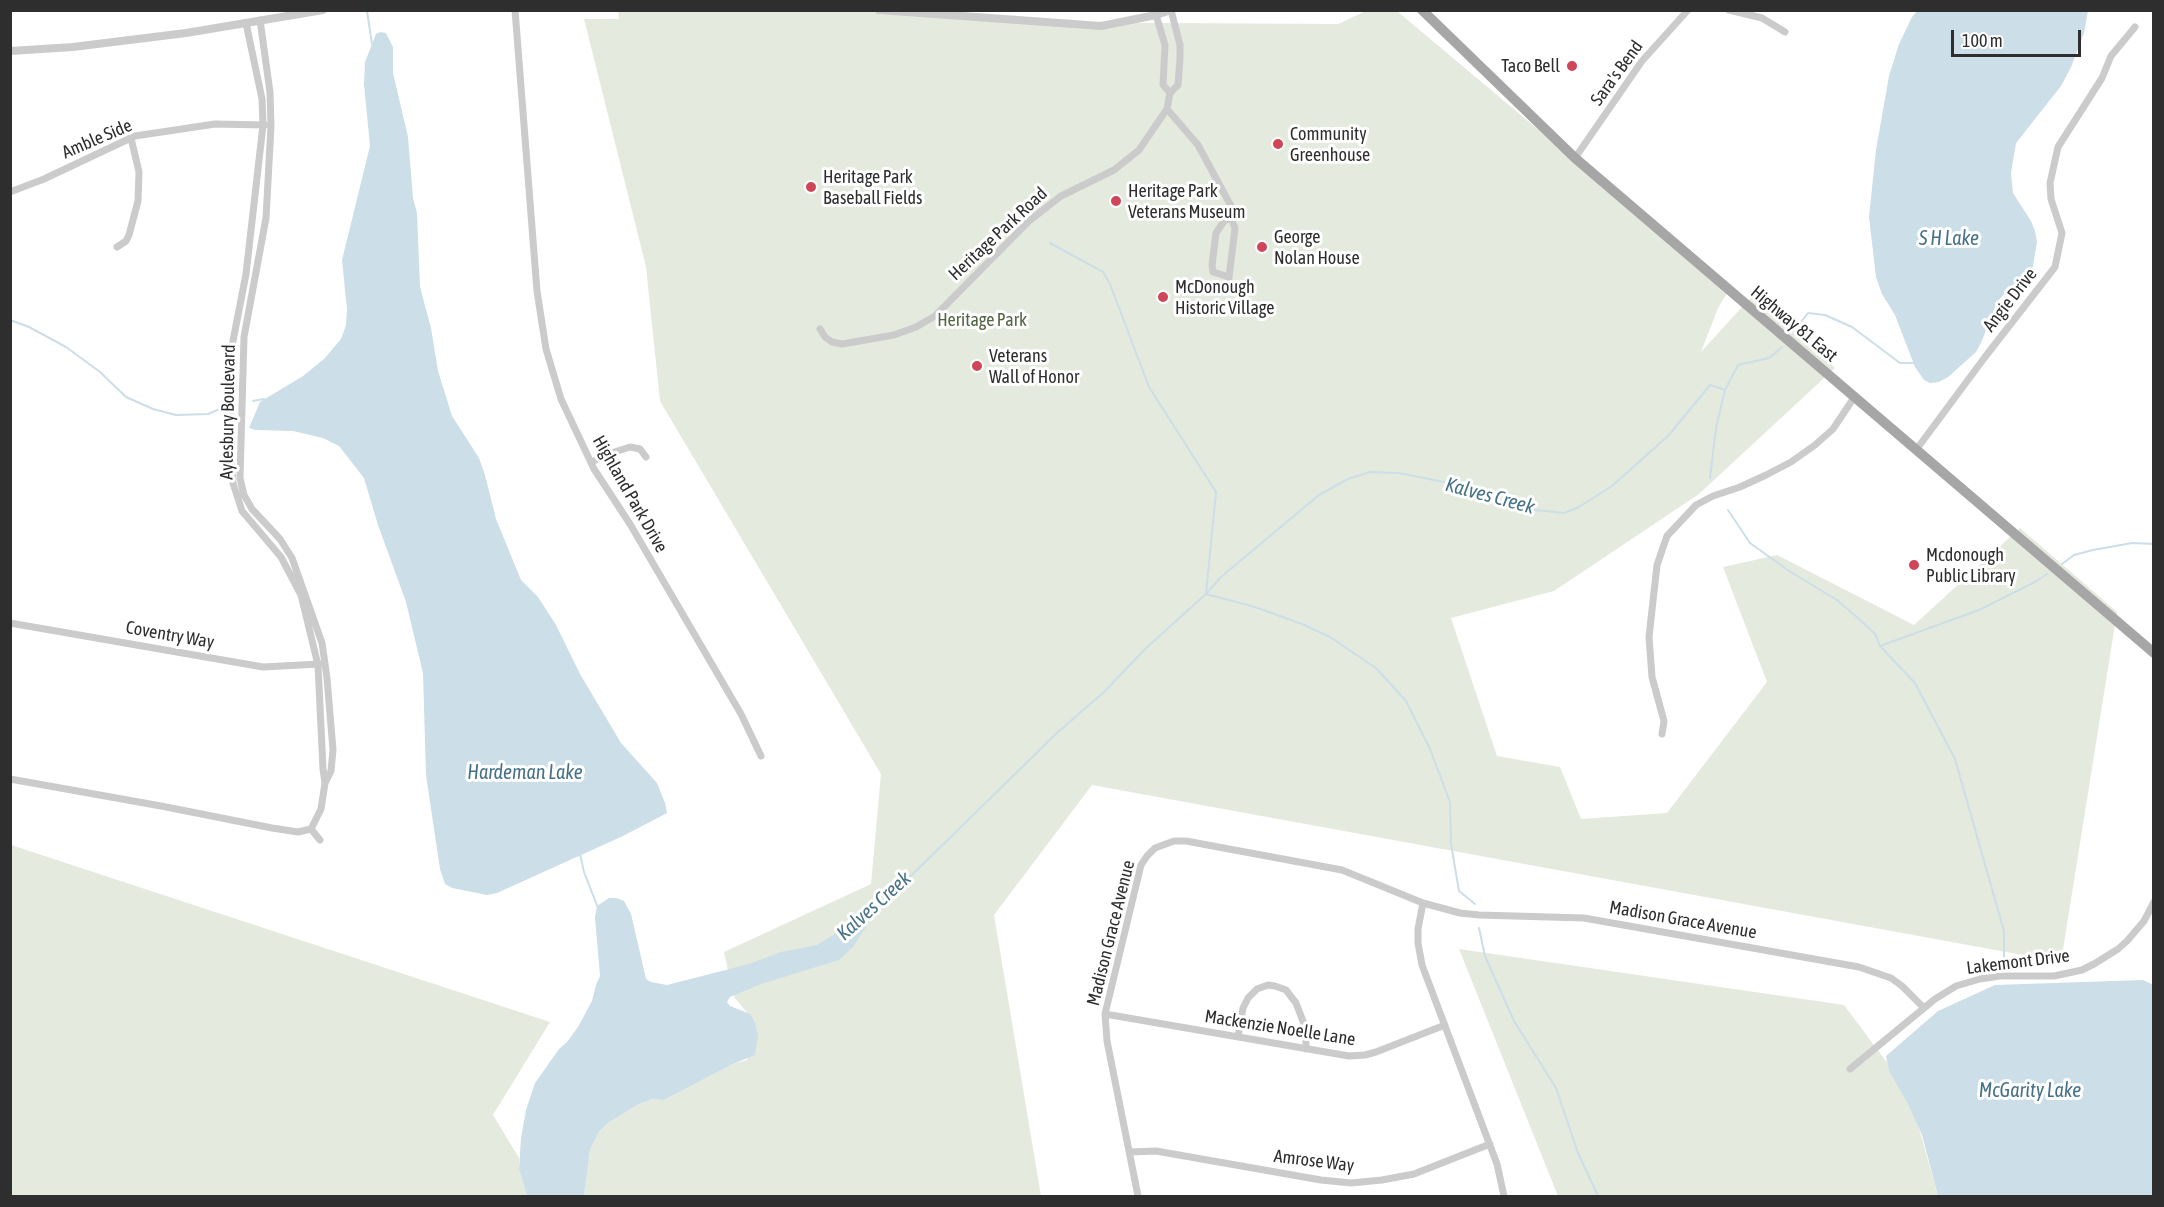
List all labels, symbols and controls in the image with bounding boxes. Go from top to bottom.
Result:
scale bar [1954,18,2084,56]
text: 100 m [1962,30,2003,51]
street label: Sara's Bend [1586,36,1648,110]
place label: Taco Bell [1501,55,1560,77]
marker: Taco Bell [1565,59,1579,73]
street label: Amble Side [59,115,135,163]
place label: Community Greenhouse [1290,123,1370,166]
marker: Community Greenhouse [1271,137,1285,151]
place label: Heritage Park Baseball Fields [823,166,922,208]
marker: Heritage Park Baseball Fields [804,180,818,194]
place label: Heritage Park Veterans Museum [1128,180,1245,222]
street label: Heritage Park Road [944,183,1052,285]
marker: Heritage Park Veterans Museum [1109,194,1123,208]
place label: George Nolan House [1274,226,1360,268]
water label: S H Lake [1919,227,1979,251]
marker: George Nolan House [1255,240,1269,254]
street label: Angie Drive [1978,264,2042,336]
place label: McDonough Historic Village [1175,276,1274,318]
street label: Highway 81 East [1746,281,1842,367]
marker: McDonough Historic Village [1156,290,1170,304]
park label: Heritage Park [937,309,1027,331]
street label: Aylesbury Boulevard [216,344,240,480]
place label: Veterans Wall of Honor [989,345,1079,388]
marker: Veterans Wall of Honor [970,359,984,373]
street label: Highland Park Drive [588,432,672,556]
water label: Kalves Creek [1443,473,1537,519]
place label: Mcdonough Public Library [1926,544,2016,586]
marker: Mcdonough Public Library [1907,558,1921,572]
street label: Coventry Way [124,617,216,653]
water label: Hardeman Lake [467,761,583,785]
street label: Madison Grace Avenue [1082,858,1140,1008]
water label: Kalves Creek [832,866,916,946]
street label: Madison Grace Avenue [1608,896,1758,944]
street label: Lakemont Drive [1965,945,2071,979]
street label: Mackenzie Noelle Lane [1203,1005,1357,1051]
water label: McGarity Lake [1979,1079,2081,1103]
street label: Amrose Way [1273,1145,1355,1177]

